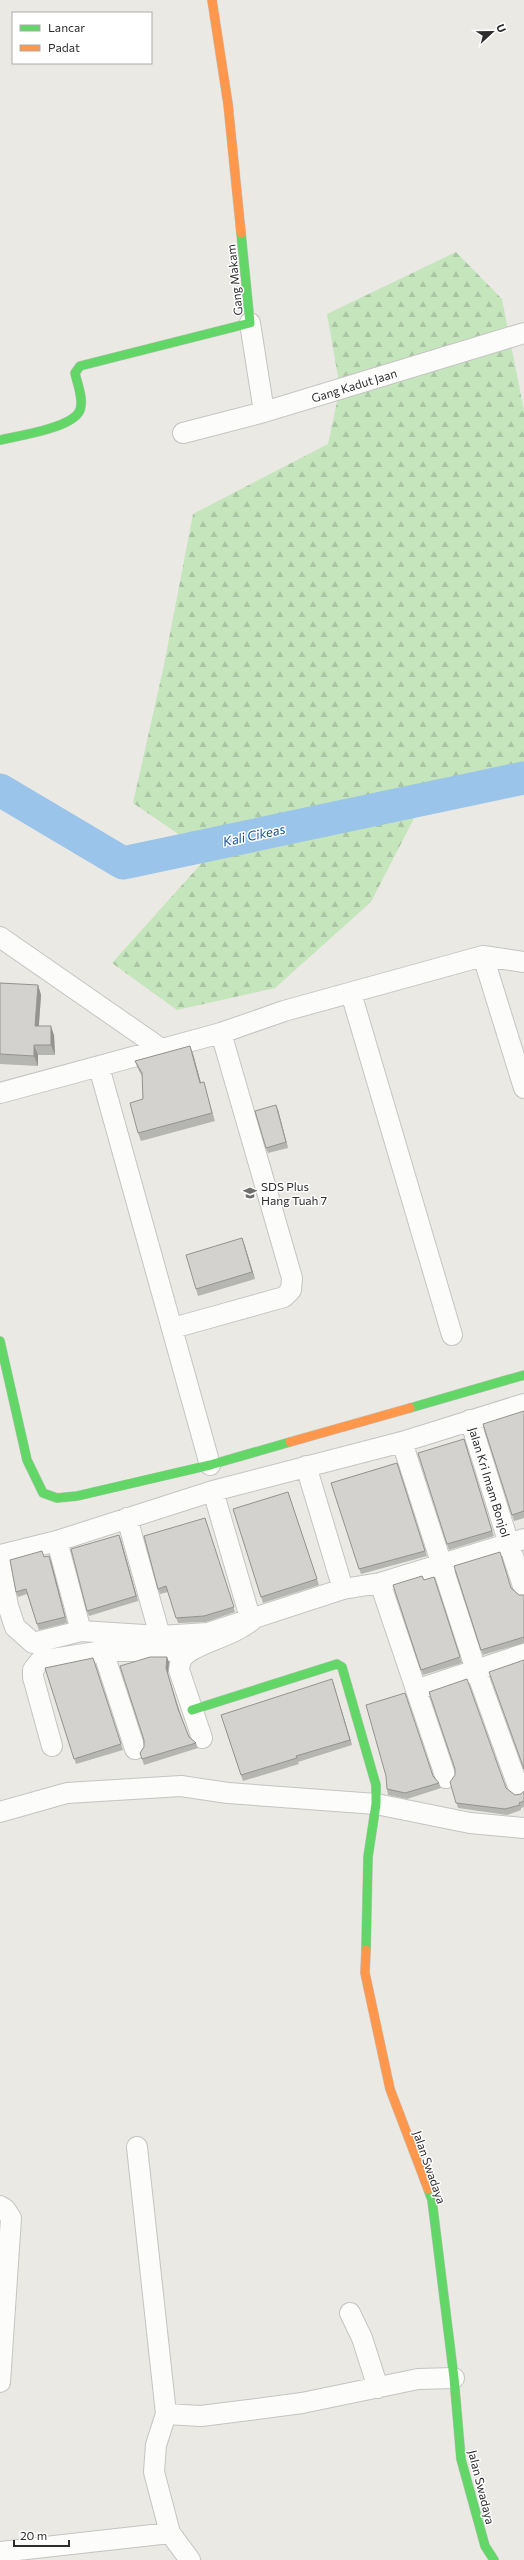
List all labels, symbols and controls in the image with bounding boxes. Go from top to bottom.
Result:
legend [12,12,152,64]
north arrow [472,12,512,52]
text: Lancar [48,20,85,34]
text: U [494,22,509,34]
text: Padat [48,40,80,54]
street label: Gang Makam [223,244,245,316]
street label: Gang Kadut Jaan [309,365,399,406]
water label: Kali Cikeas [221,821,287,849]
place label: SDS Plus Hang Tuah 7 [261,1179,327,1207]
school or university icon: SDS Plus Hang Tuah 7 [242,1185,258,1201]
street label: Jalan Kri Imam Bonjol [466,1425,513,1539]
street label: Jalan Swadaya [410,2129,449,2206]
street label: Jalan Swadaya [465,2448,498,2526]
scale bar [14,2522,69,2548]
text: 20 m [20,2528,47,2542]

